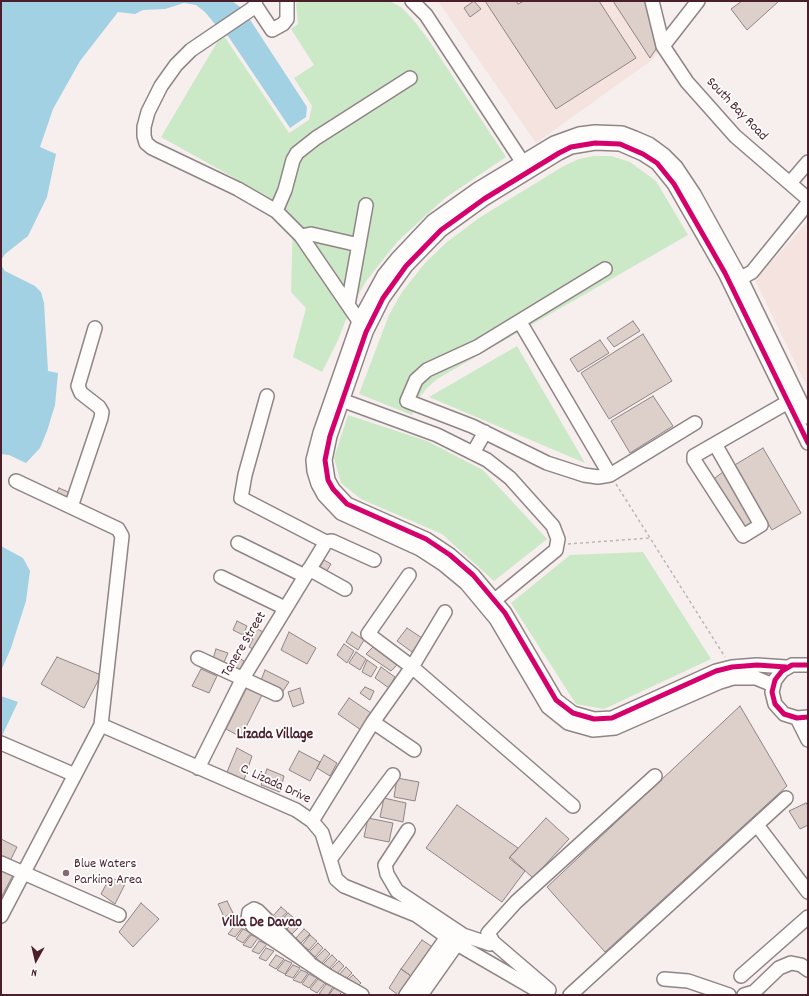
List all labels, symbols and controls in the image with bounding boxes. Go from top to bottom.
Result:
street label: South Bay Road [702,75,770,145]
street label: Tanere Street [219,609,271,681]
district label: Lizada Village [237,727,313,745]
street label: C. Lizada Drive [237,761,313,809]
place label: Blue Waters Parking Area [74,857,142,890]
marker: Blue Waters Parking Area [61,868,71,878]
district label: Villa De Davao [222,915,302,933]
north arrow [16,940,56,980]
text: N [31,964,38,980]

